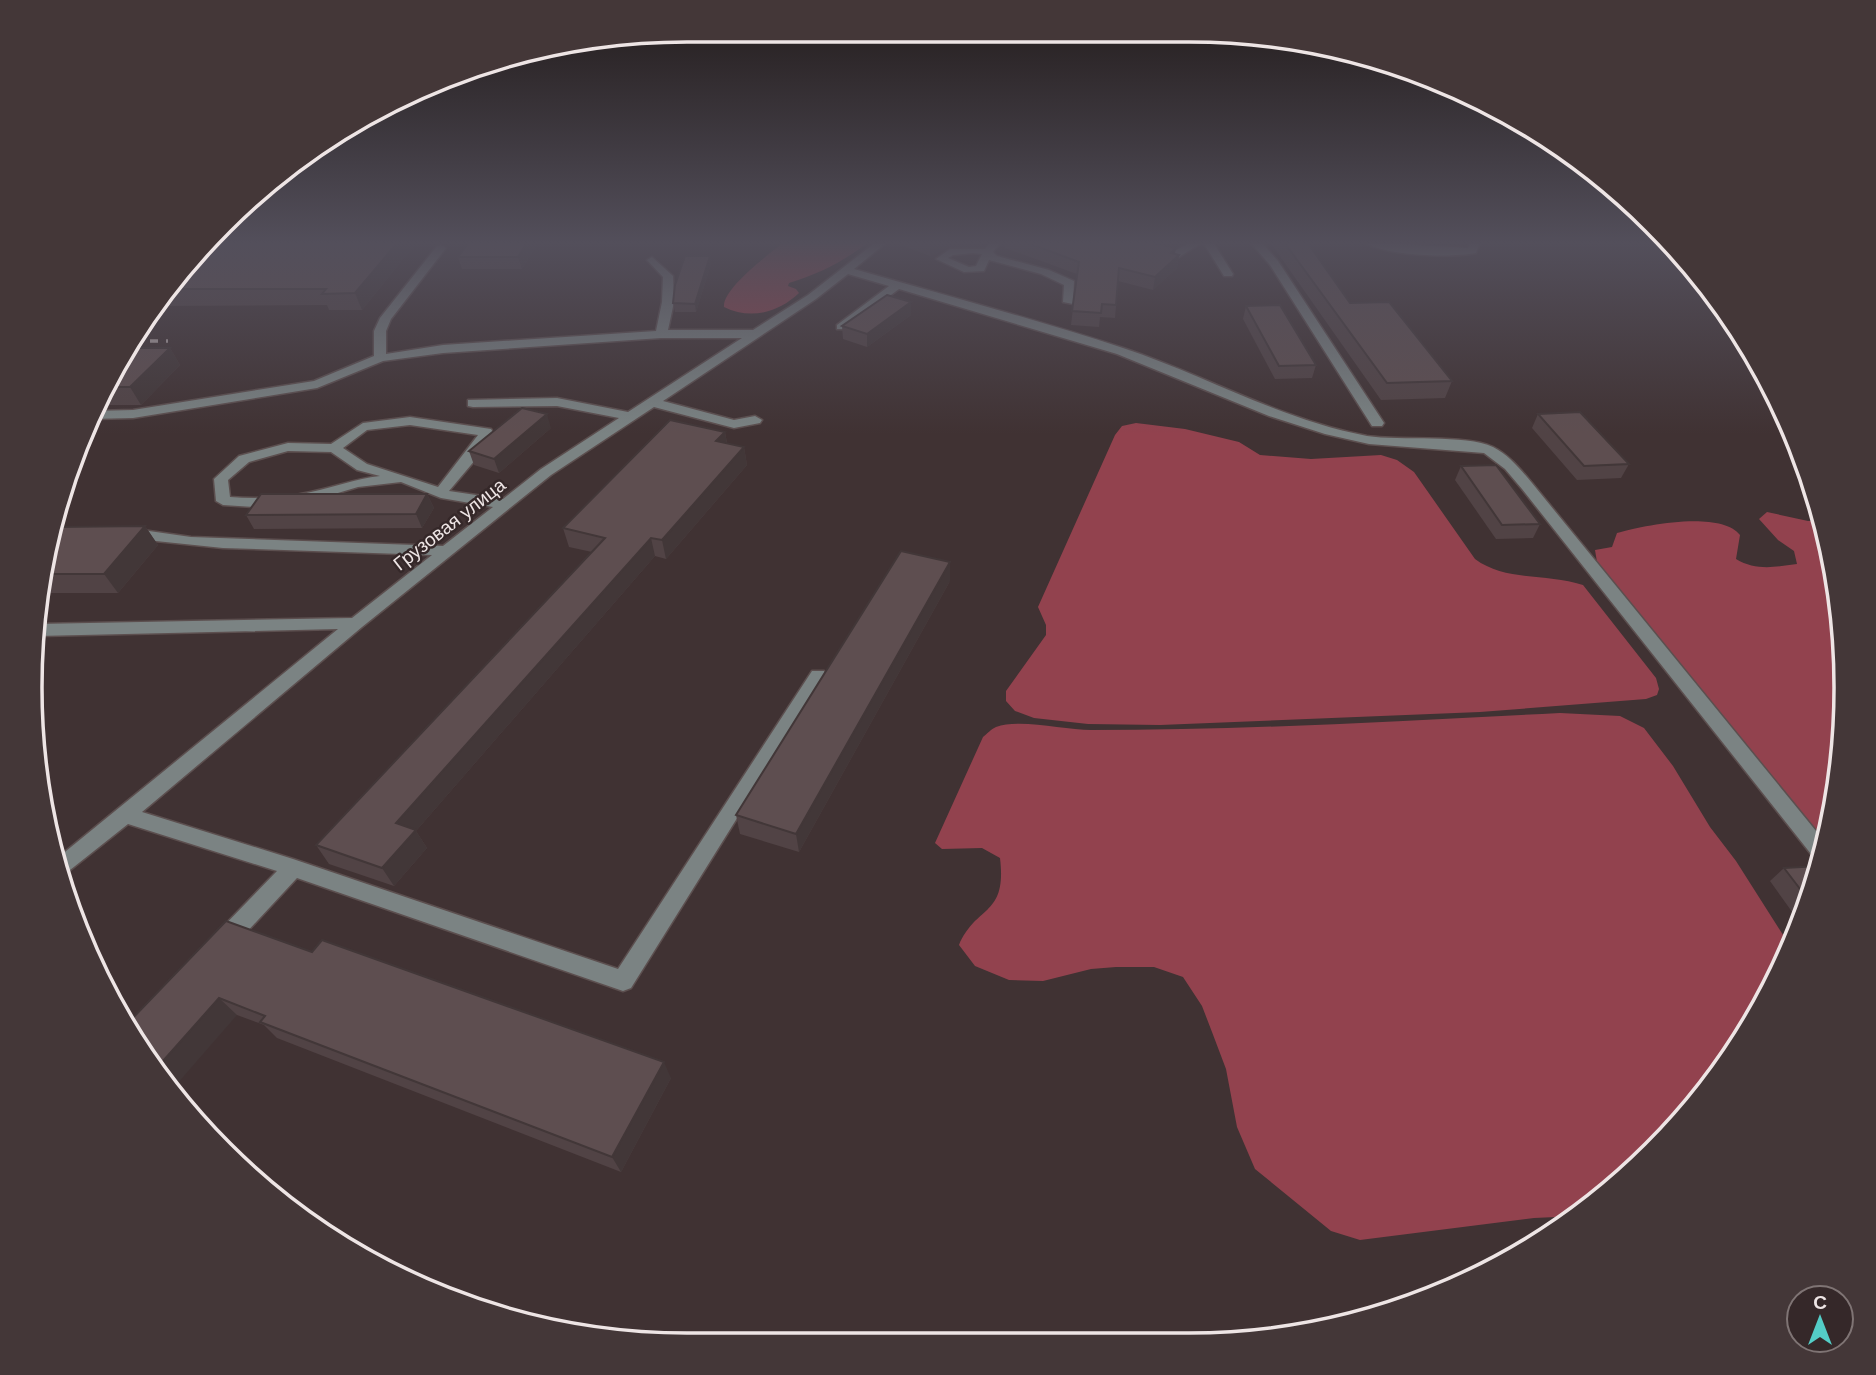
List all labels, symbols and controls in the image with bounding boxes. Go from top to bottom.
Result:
street label: Грузовая улица [388,472,511,576]
north arrow [1785,1284,1855,1354]
text: С [1813,1290,1827,1315]

